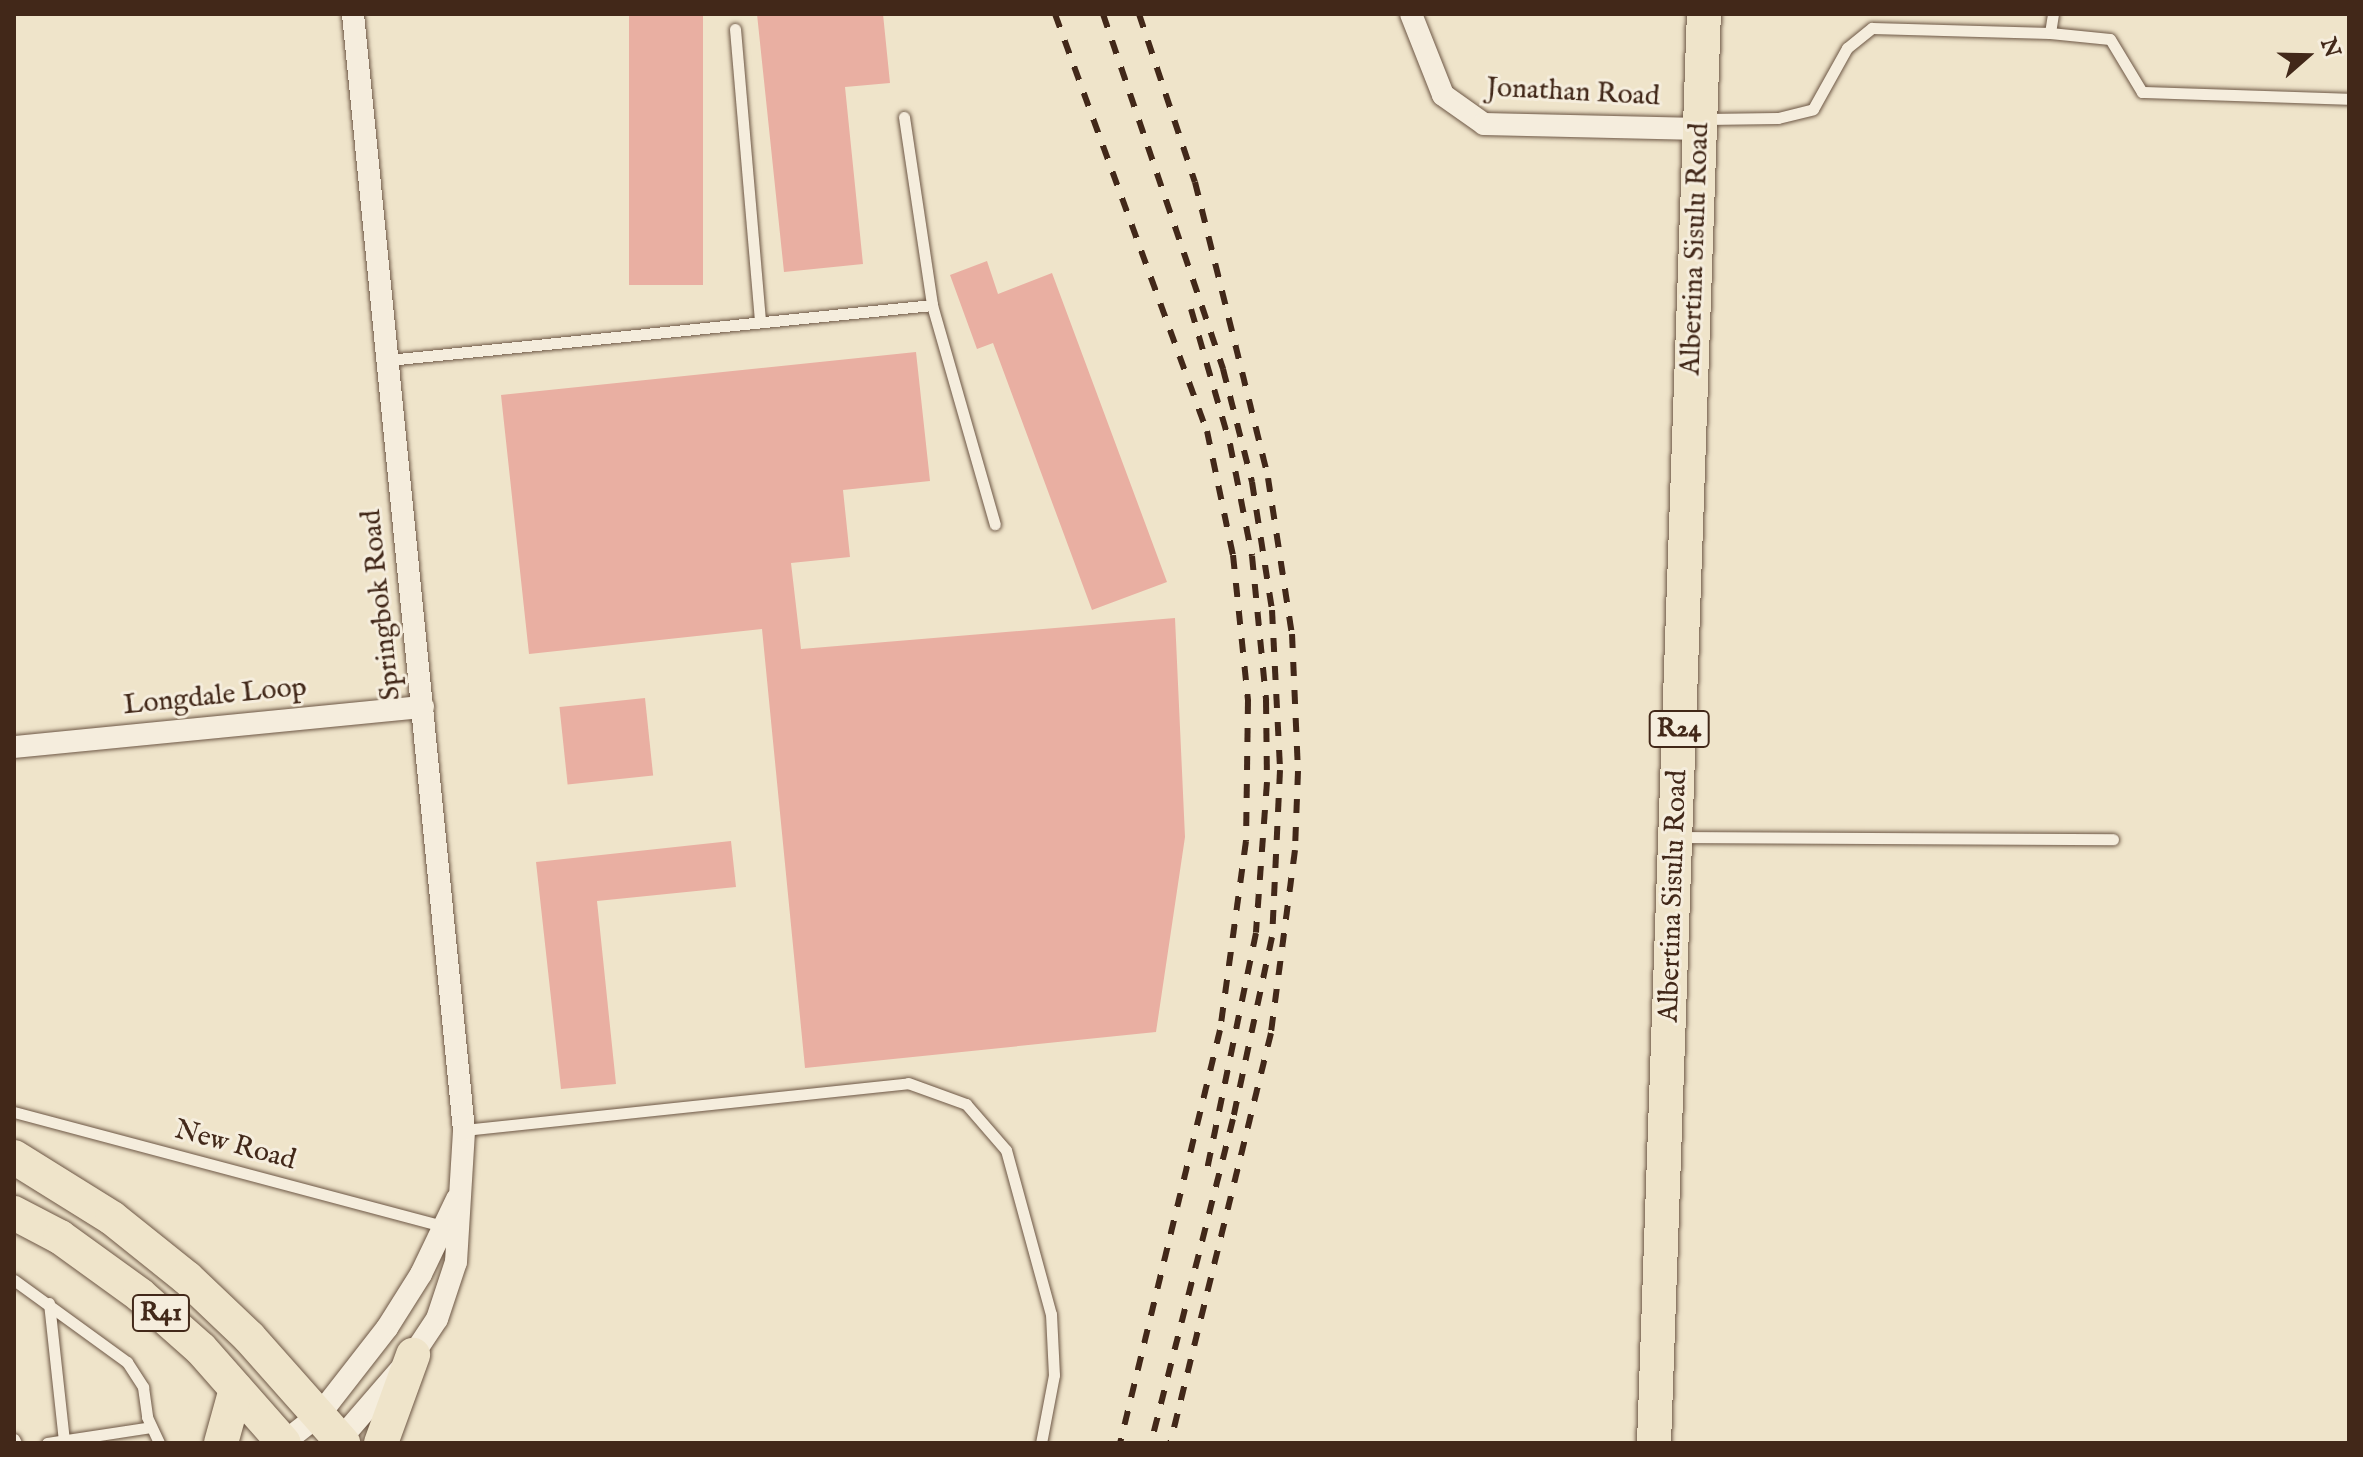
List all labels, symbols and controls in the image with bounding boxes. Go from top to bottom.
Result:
north arrow [2267,16,2347,96]
text: N [2313,34,2346,62]
street label: Jonathan Road [1485,72,1661,114]
street label: Albertina Sisulu Road [1675,122,1717,376]
street label: Springbok Road [355,508,409,702]
street label: Longdale Loop [122,671,308,723]
road number: R24 [1647,707,1711,751]
street label: Albertina Sisulu Road [1653,769,1695,1023]
street label: New Road [171,1114,299,1178]
road number: R41 [131,1291,191,1335]

